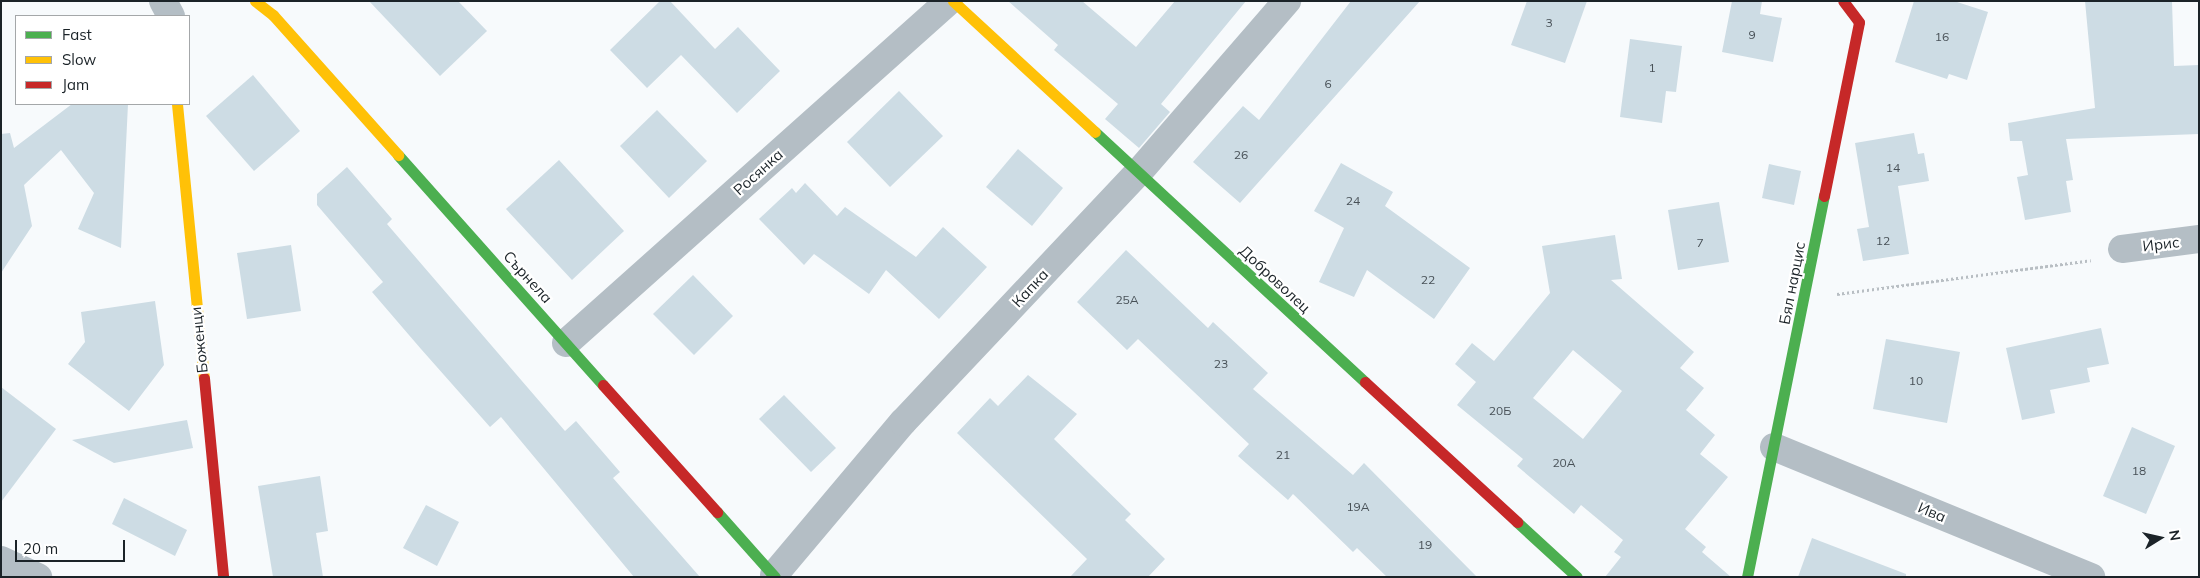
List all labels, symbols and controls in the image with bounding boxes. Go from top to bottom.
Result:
legend [15,15,190,105]
house number: 3 [1545,16,1553,30]
text: Fast [62,25,92,44]
house number: 9 [1748,28,1756,42]
house number: 16 [1935,30,1949,44]
text: Slow [62,50,96,69]
house number: 1 [1648,61,1656,75]
text: Jam [62,75,89,94]
house number: 6 [1324,77,1332,91]
street label: Росянка [730,145,786,199]
house number: 26 [1234,148,1248,162]
house number: 14 [1886,161,1900,175]
house number: 24 [1346,194,1360,208]
street label: Ирис [2142,233,2180,255]
house number: 12 [1876,234,1890,248]
house number: 7 [1696,236,1704,250]
street label: Бял нарцис [1775,240,1809,326]
street label: Доброволец [1236,242,1314,316]
street label: Сърнела [500,247,556,307]
street label: Капка [1008,265,1052,311]
house number: 22 [1421,273,1435,287]
house number: 25А [1115,293,1139,307]
street label: Боженци [187,306,211,374]
house number: 23 [1214,357,1228,371]
house number: 10 [1909,374,1923,388]
house number: 20Б [1489,404,1511,418]
house number: 21 [1276,448,1290,462]
house number: 20А [1552,456,1576,470]
house number: 18 [2132,464,2146,478]
street label: Ива [1915,498,1949,526]
house number: 19А [1346,500,1370,514]
north arrow [2135,513,2185,563]
text: N [2165,529,2185,542]
scale bar [18,530,128,562]
house number: 19 [1418,538,1432,552]
text: 20 m [23,539,58,558]

